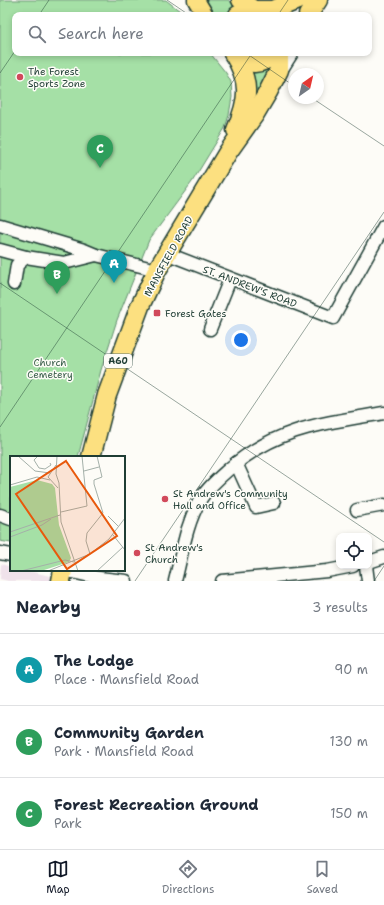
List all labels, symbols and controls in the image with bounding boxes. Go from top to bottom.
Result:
search box [12,12,372,56]
icon: search [26,23,48,45]
text: Search here [58,24,144,44]
place label: The Forest Sports Zone [28,65,86,90]
north arrow [288,68,324,104]
marker: The Forest Sports Zone [15,72,25,82]
pin: C [87,135,113,168]
street label: MANSFIELD ROAD [141,213,196,299]
pin: A [101,250,127,283]
pin: B [44,261,70,294]
street label: ST. ANDREW'S ROAD [201,263,299,311]
place label: Forest Gates [165,307,227,320]
marker: Forest Gates [152,308,162,318]
your location [231,330,251,350]
road number: A60 [104,354,132,368]
park label: Church Cemetery [27,356,73,381]
inset map [10,456,125,571]
place label: St Andrew's Community Hall and Office [173,487,288,512]
marker: St Andrew's Community Hall and Office [160,494,170,504]
map controls [336,533,372,569]
button: locate [336,533,372,569]
place label: St Andrew's Church [145,541,203,566]
marker: St Andrew's Church [132,548,142,558]
text: Nearby [16,596,81,618]
text: 3 results [312,599,368,616]
text: The Lodge [54,651,134,671]
text: A [24,661,34,678]
text: 90 m [334,661,368,678]
text: Place · Mansfield Road [54,671,199,688]
text: Community Garden [54,723,204,743]
text: B [25,733,33,750]
text: 130 m [330,733,368,750]
text: Park · Mansfield Road [54,743,194,760]
text: Forest Recreation Ground [54,795,259,815]
text: C [25,805,33,822]
text: 150 m [330,805,368,822]
text: Park [54,815,82,832]
tab: Map [46,858,70,897]
tab: Directions [162,858,214,897]
tab: Saved [307,858,338,897]

